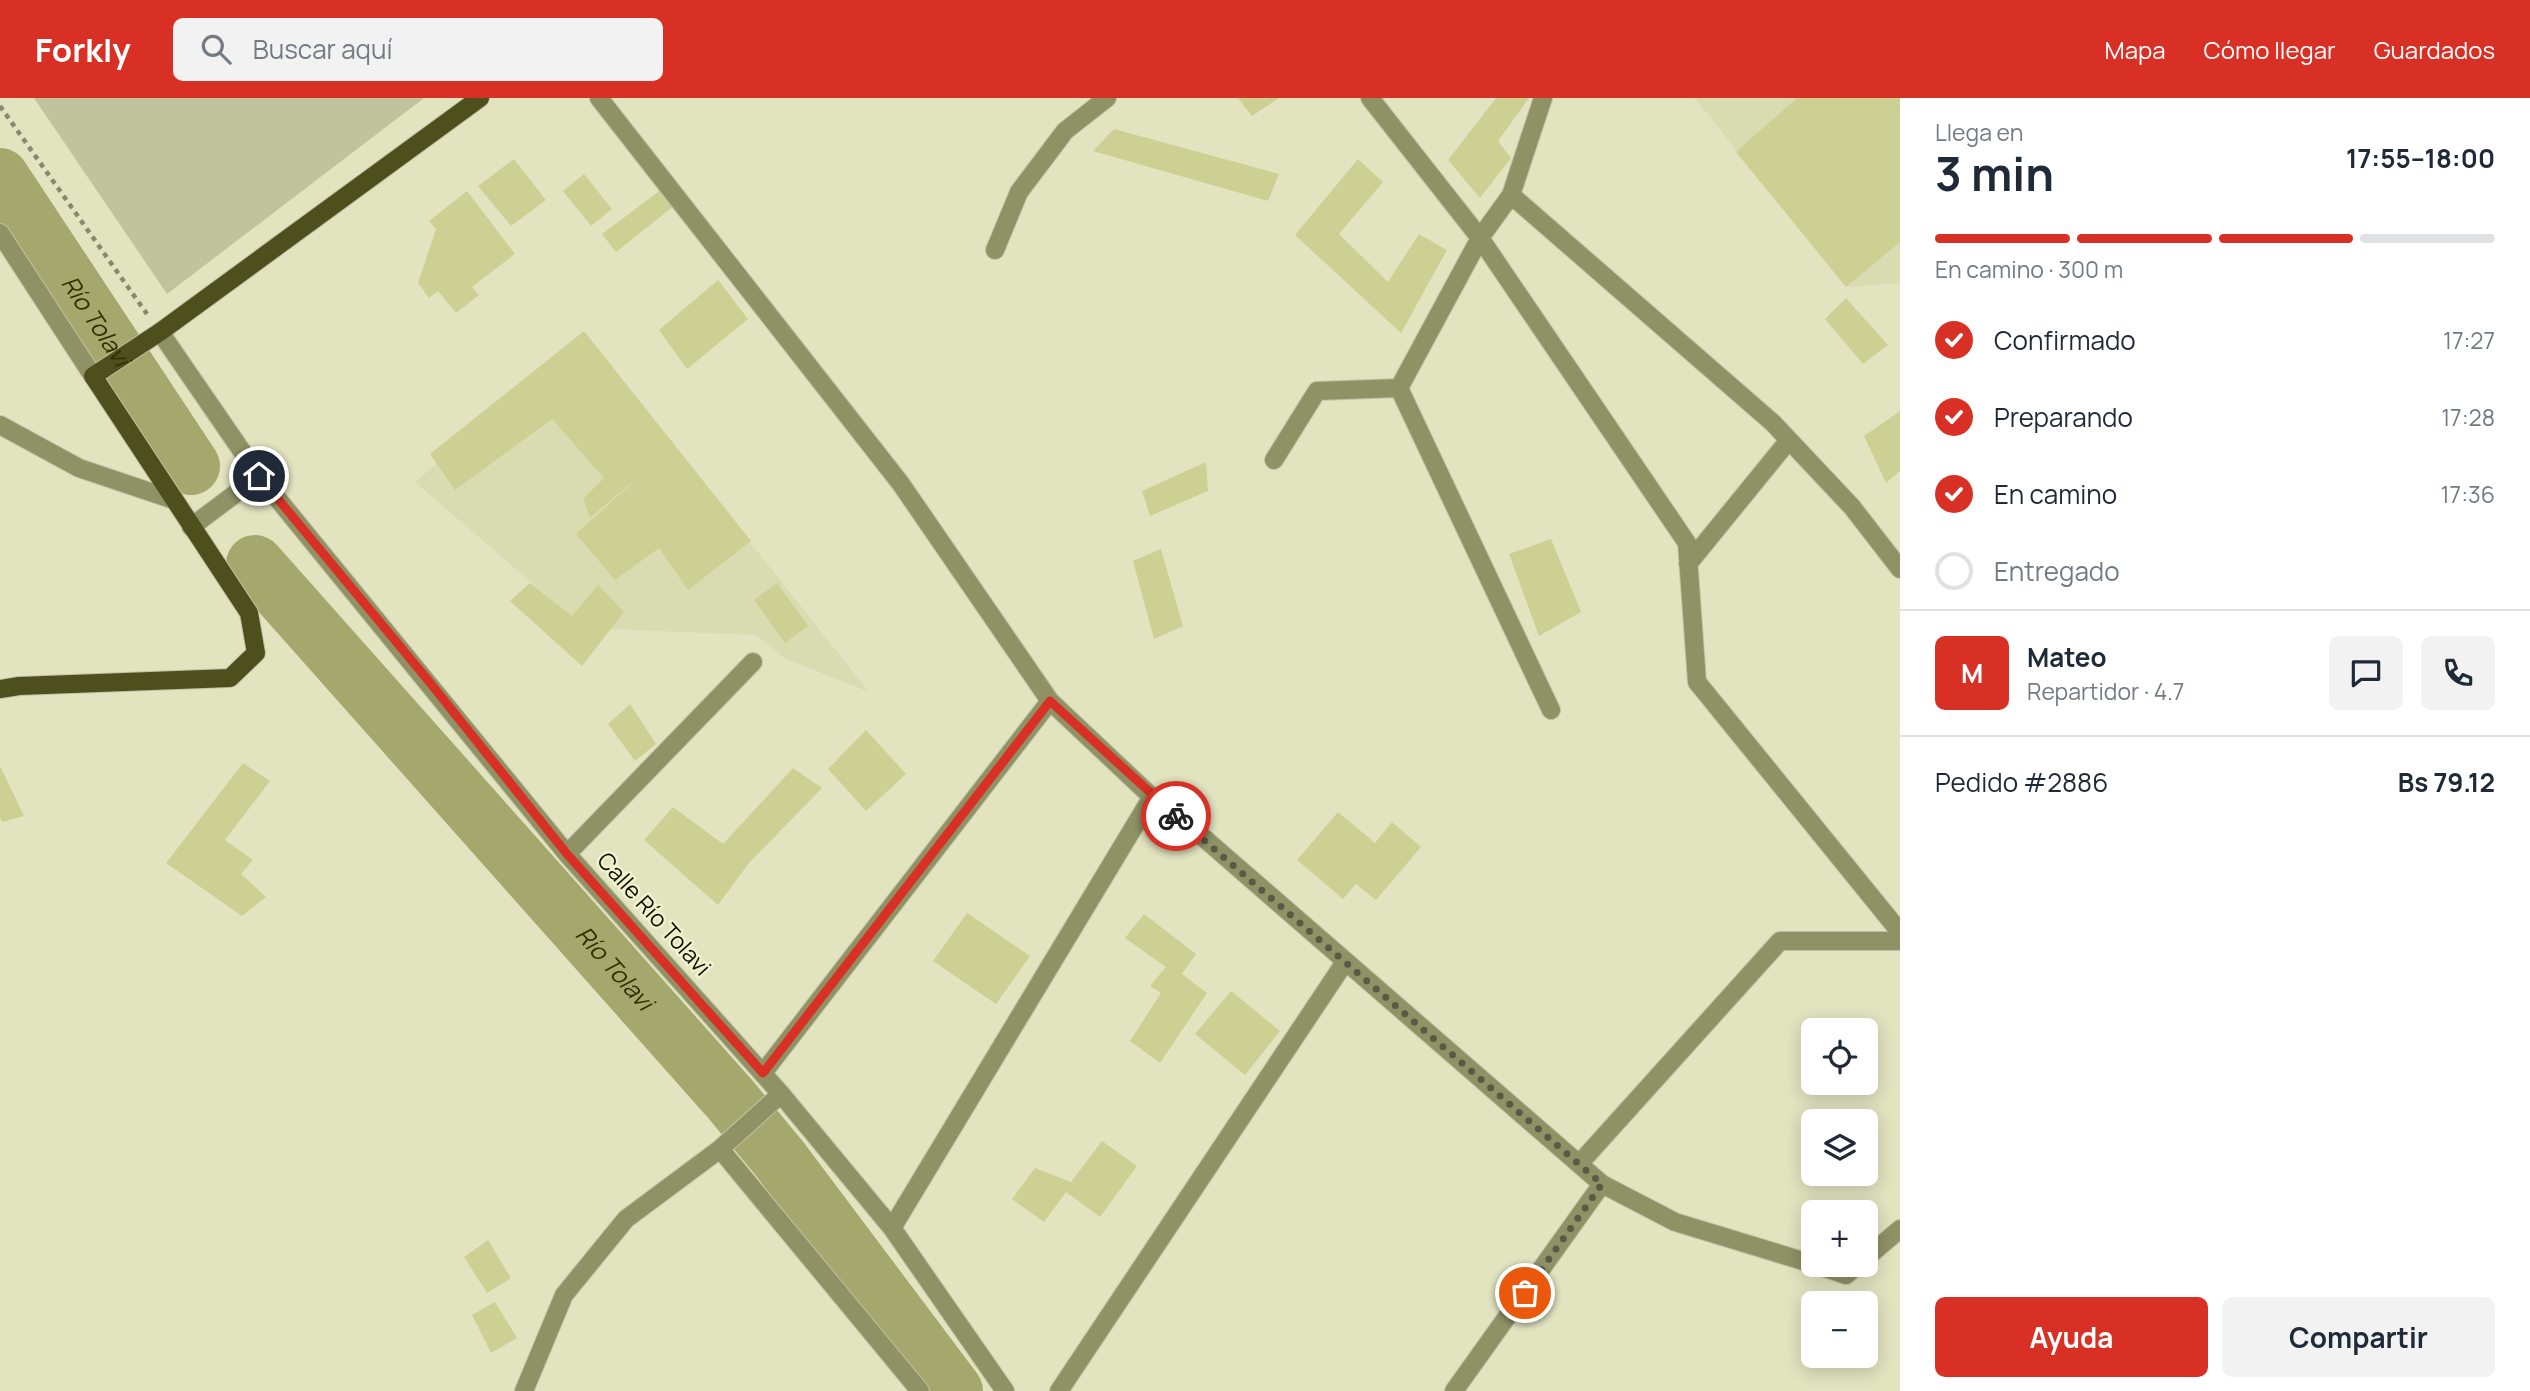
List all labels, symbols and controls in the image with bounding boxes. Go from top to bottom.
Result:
search box [173,18,663,81]
text: Forkly [35,27,131,72]
icon: search [197,30,235,68]
text: Buscar aquí [253,31,393,67]
text: Mapa [2105,33,2166,66]
text: Cómo llegar [2204,33,2336,66]
text: Guardados [2374,33,2495,66]
text: Llega en [1935,116,2023,148]
text: 17:55–18:00 [2346,140,2495,176]
text: 3 min [1935,142,2054,205]
text: En camino · 300 m [1935,253,2123,285]
water label: Río Tolavi [55,269,141,375]
icon: check [1935,321,1973,359]
text: Confirmado [1994,322,2136,358]
text: 17:27 [2443,324,2495,356]
icon: check [1935,398,1973,436]
text: Preparando [1994,399,2133,435]
text: 17:28 [2441,401,2495,433]
pin [229,446,289,506]
icon: home [240,457,278,495]
icon: check [1935,475,1973,513]
text: En camino [1994,476,2117,512]
text: 17:36 [2441,478,2495,510]
text: Entregado [1994,553,2120,589]
button: chat [2329,636,2403,710]
button: phone [2421,636,2495,710]
text: Mateo [2027,639,2106,675]
text: M [1961,655,1983,691]
text: Repartidor · 4.7 [2027,675,2184,707]
text: Pedido #2886 [1935,764,2108,800]
text: Bs 79.12 [2398,764,2495,800]
courier [1141,781,1211,851]
icon: bike [1157,797,1195,835]
street label: Calle Río Tolavi [591,847,717,981]
water label: Río Tolavi [569,921,659,1017]
map controls [1801,1018,1878,1368]
button: locate [1801,1018,1878,1095]
button: layers [1801,1109,1878,1186]
button: + [1801,1200,1878,1277]
pin [1495,1263,1555,1323]
icon: bag [1506,1274,1544,1312]
button: − [1801,1291,1878,1368]
button: Ayuda [1935,1297,2208,1377]
button: Compartir [2222,1297,2495,1377]

